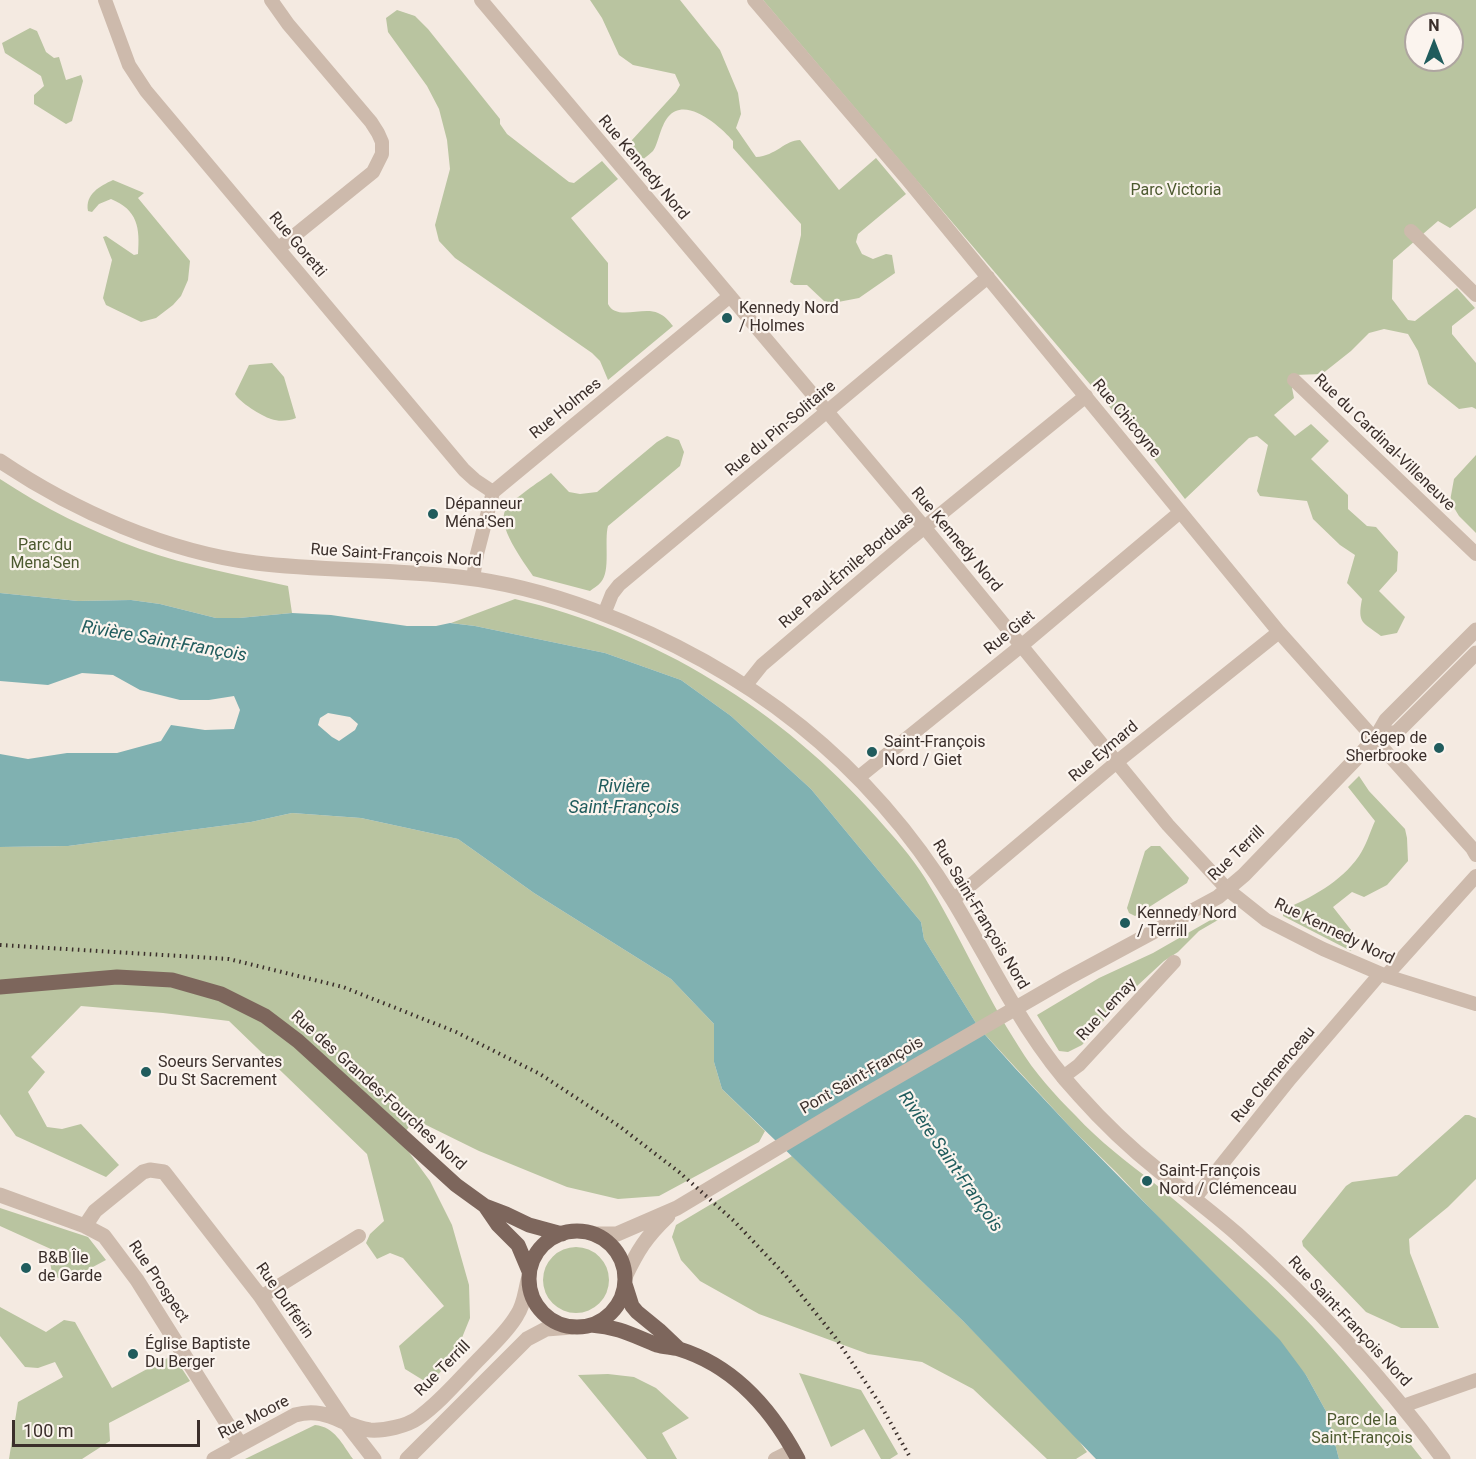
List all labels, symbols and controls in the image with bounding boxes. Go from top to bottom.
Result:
north arrow [1404,12,1464,72]
text: N [1428,16,1440,35]
street label: Rue Kennedy Nord [594,112,692,224]
park label: Parc Victoria [1130,181,1222,201]
street label: Rue Goretti [264,208,330,282]
place label: Kennedy Nord / Holmes [739,299,839,337]
marker: Kennedy Nord / Holmes [720,311,734,325]
street label: Rue du Cardinal-Villeneuve [1309,371,1459,515]
street label: Rue Holmes [526,374,606,444]
street label: Rue Chicoyne [1088,376,1164,462]
street label: Rue du Pin-Solitaire [722,377,840,481]
street label: Rue Kennedy Nord [907,484,1005,596]
place label: Dépanneur Ména'Sen [445,495,522,533]
marker: Dépanneur Ména'Sen [426,507,440,521]
street label: Rue Paul-Émile-Borduas [776,509,918,633]
park label: Parc du Mena'Sen [10,536,80,574]
street label: Rue Saint-François Nord [310,540,482,572]
street label: Rue Giet [981,607,1039,659]
water label: Rivière Saint-François [80,617,248,667]
street label: Rue Eymard [1065,717,1143,787]
place label: Cégep de Sherbrooke [1346,729,1427,767]
place label: Saint-François Nord / Giet [884,733,986,771]
marker: Cégep de Sherbrooke [1432,741,1446,755]
marker: Saint-François Nord / Giet [865,745,879,759]
water label: Rivière Saint-François [569,776,679,818]
street label: Rue Terrill [1205,822,1269,886]
street label: Rue Saint-François Nord [928,837,1032,993]
street label: Rue Kennedy Nord [1271,895,1397,969]
place label: Kennedy Nord / Terrill [1137,904,1237,942]
marker: Kennedy Nord / Terrill [1118,916,1132,930]
street label: Rue Lemay [1073,975,1141,1045]
street label: Rue des Grandes-Fourches Nord [286,1007,470,1175]
street label: Rue Clemenceau [1228,1023,1320,1127]
street label: Pont Saint-François [797,1033,927,1119]
place label: Soeurs Servantes Du St Sacrement [158,1053,282,1091]
marker: Soeurs Servantes Du St Sacrement [139,1065,153,1079]
water label: Rivière Saint-François [893,1087,1007,1237]
place label: Saint-François Nord / Clémenceau [1159,1162,1297,1200]
marker: Saint-François Nord / Clémenceau [1140,1174,1154,1188]
street label: Rue Prospect [123,1237,193,1327]
place label: B&B Île de Garde [38,1249,102,1287]
street label: Rue Saint-François Nord [1284,1253,1414,1391]
street label: Rue Dufferin [251,1259,317,1343]
marker: B&B Île de Garde [19,1261,33,1275]
place label: Église Baptiste Du Berger [145,1335,250,1373]
street label: Rue Terrill [411,1337,475,1401]
marker: Église Baptiste Du Berger [126,1347,140,1361]
street label: Rue Moore [215,1392,293,1444]
scale bar [15,1408,202,1446]
park label: Parc de la Saint-François [1311,1411,1413,1449]
text: 100 m [23,1420,74,1441]

